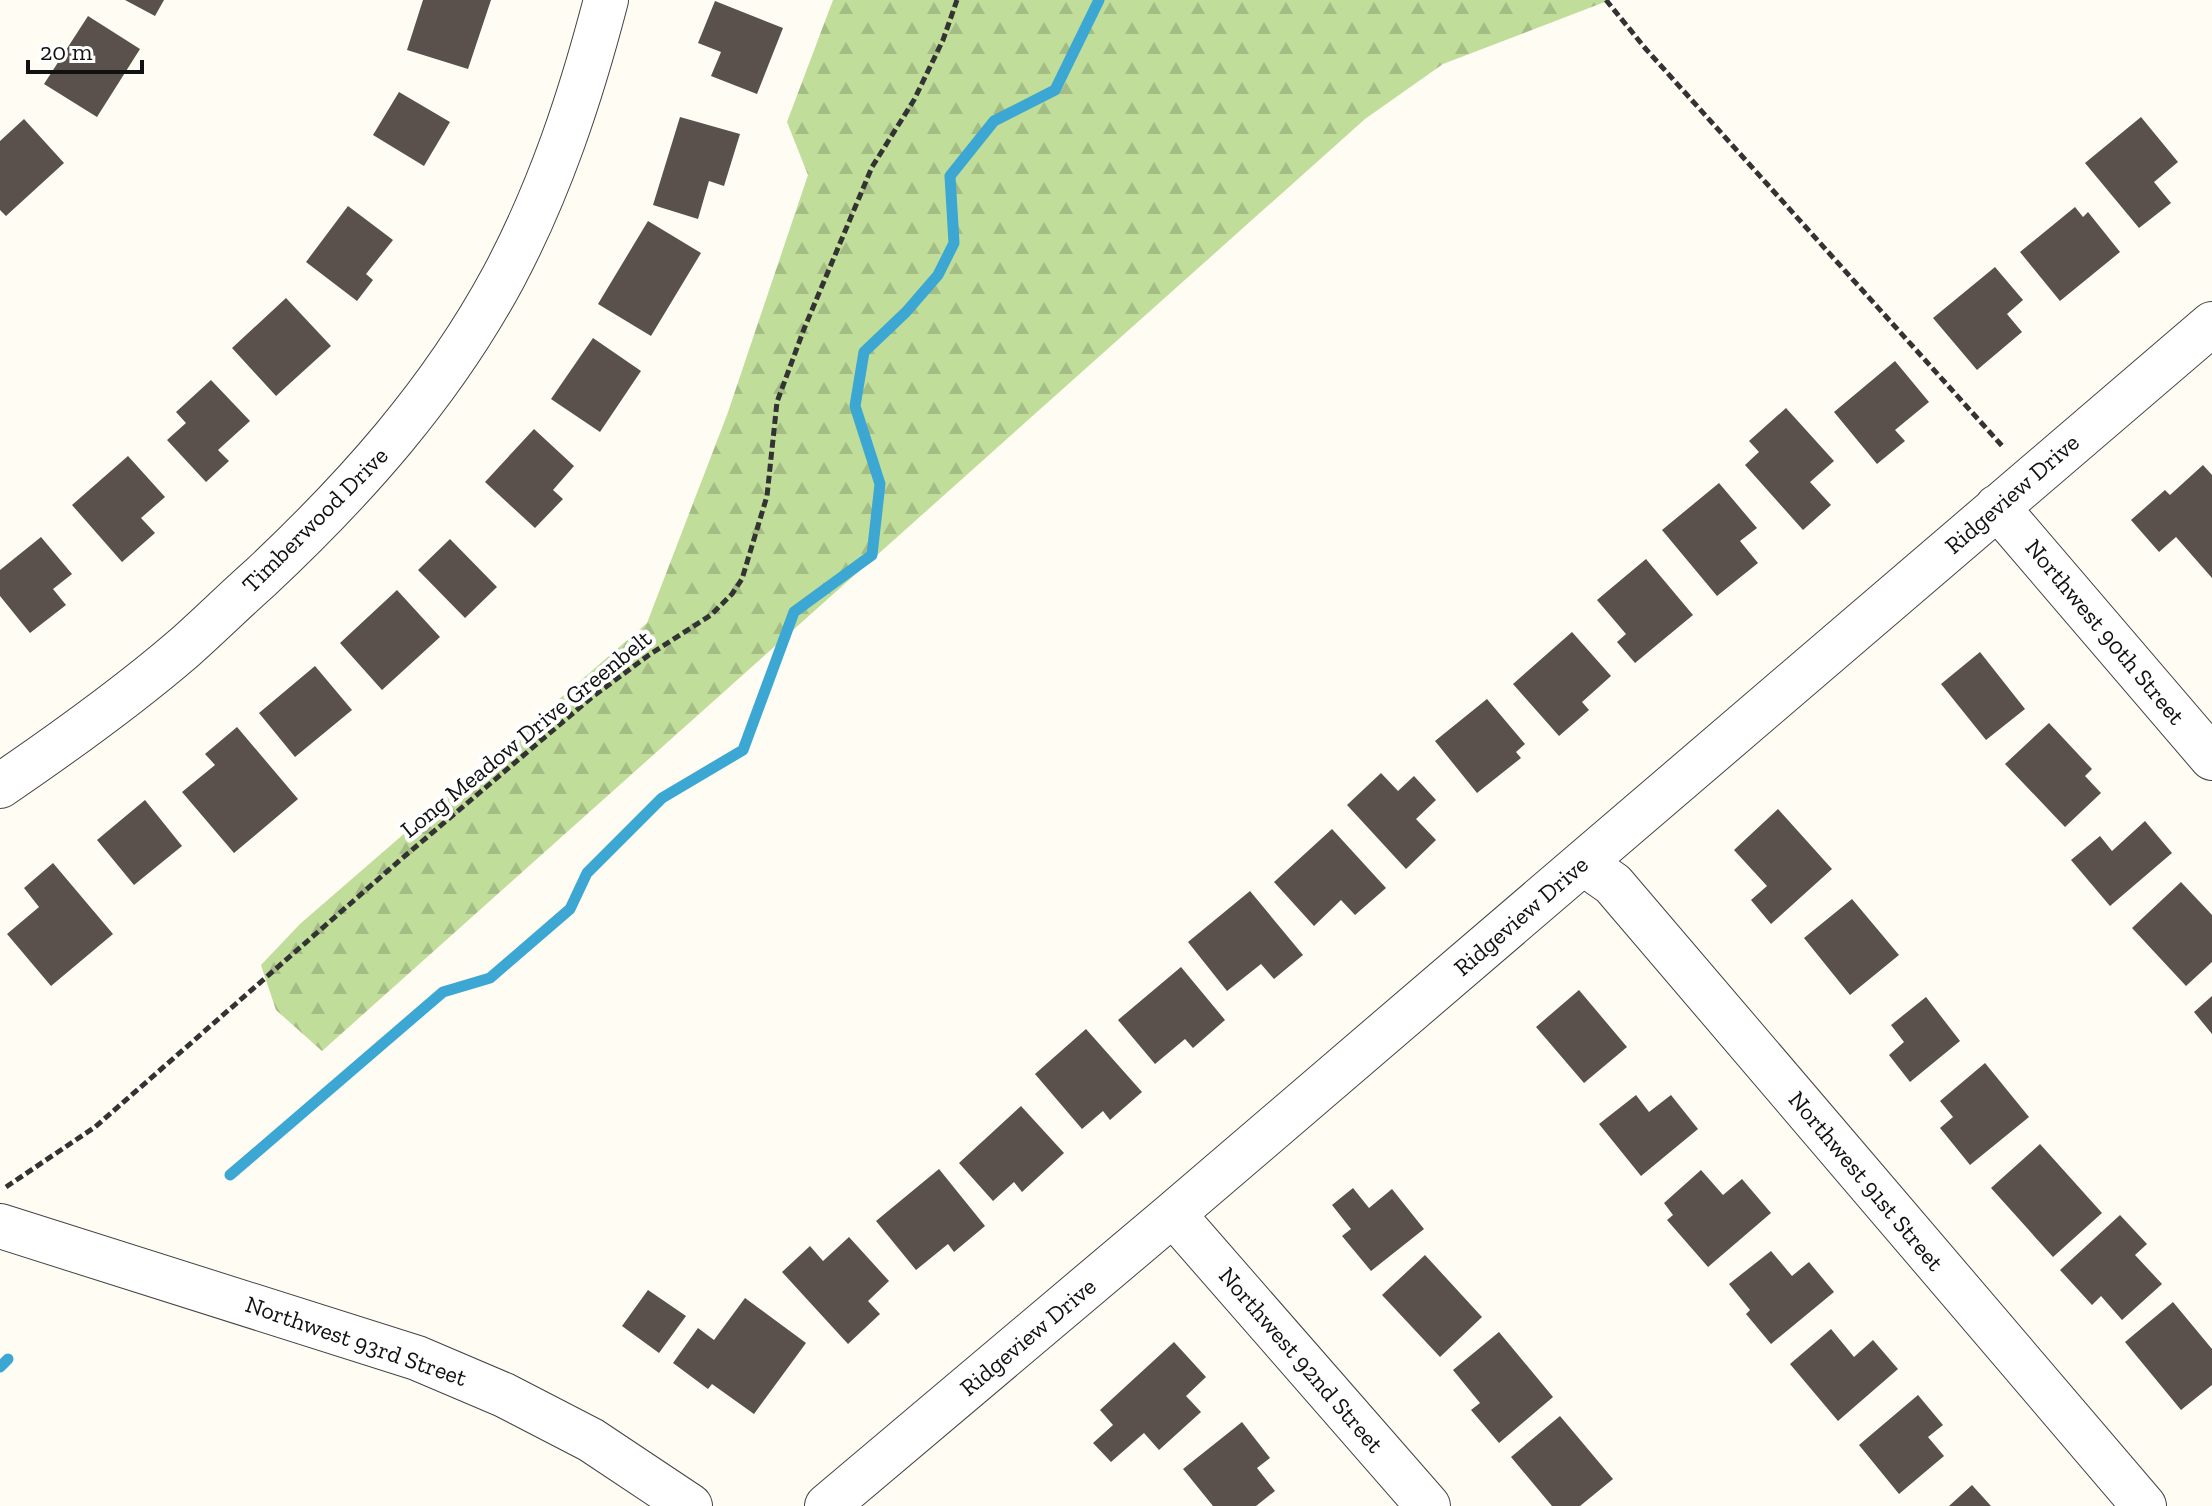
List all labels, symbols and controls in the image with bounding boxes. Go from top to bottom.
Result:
scale bar [28,24,142,74]
text: 20 m [40,37,93,66]
street label: Ridgeview Drive [1939,427,2085,560]
street label: Timberwood Drive [236,441,394,599]
street label: Northwest 90th Street [2019,533,2191,730]
street label: Long Meadow Drive Greenbelt [395,623,657,844]
street label: Ridgeview Drive [1448,849,1594,982]
street label: Northwest 91st Street [1783,1085,1950,1277]
street label: Northwest 92nd Street [1213,1261,1390,1458]
street label: Ridgeview Drive [954,1271,1102,1402]
street label: Northwest 93rd Street [242,1289,471,1392]

